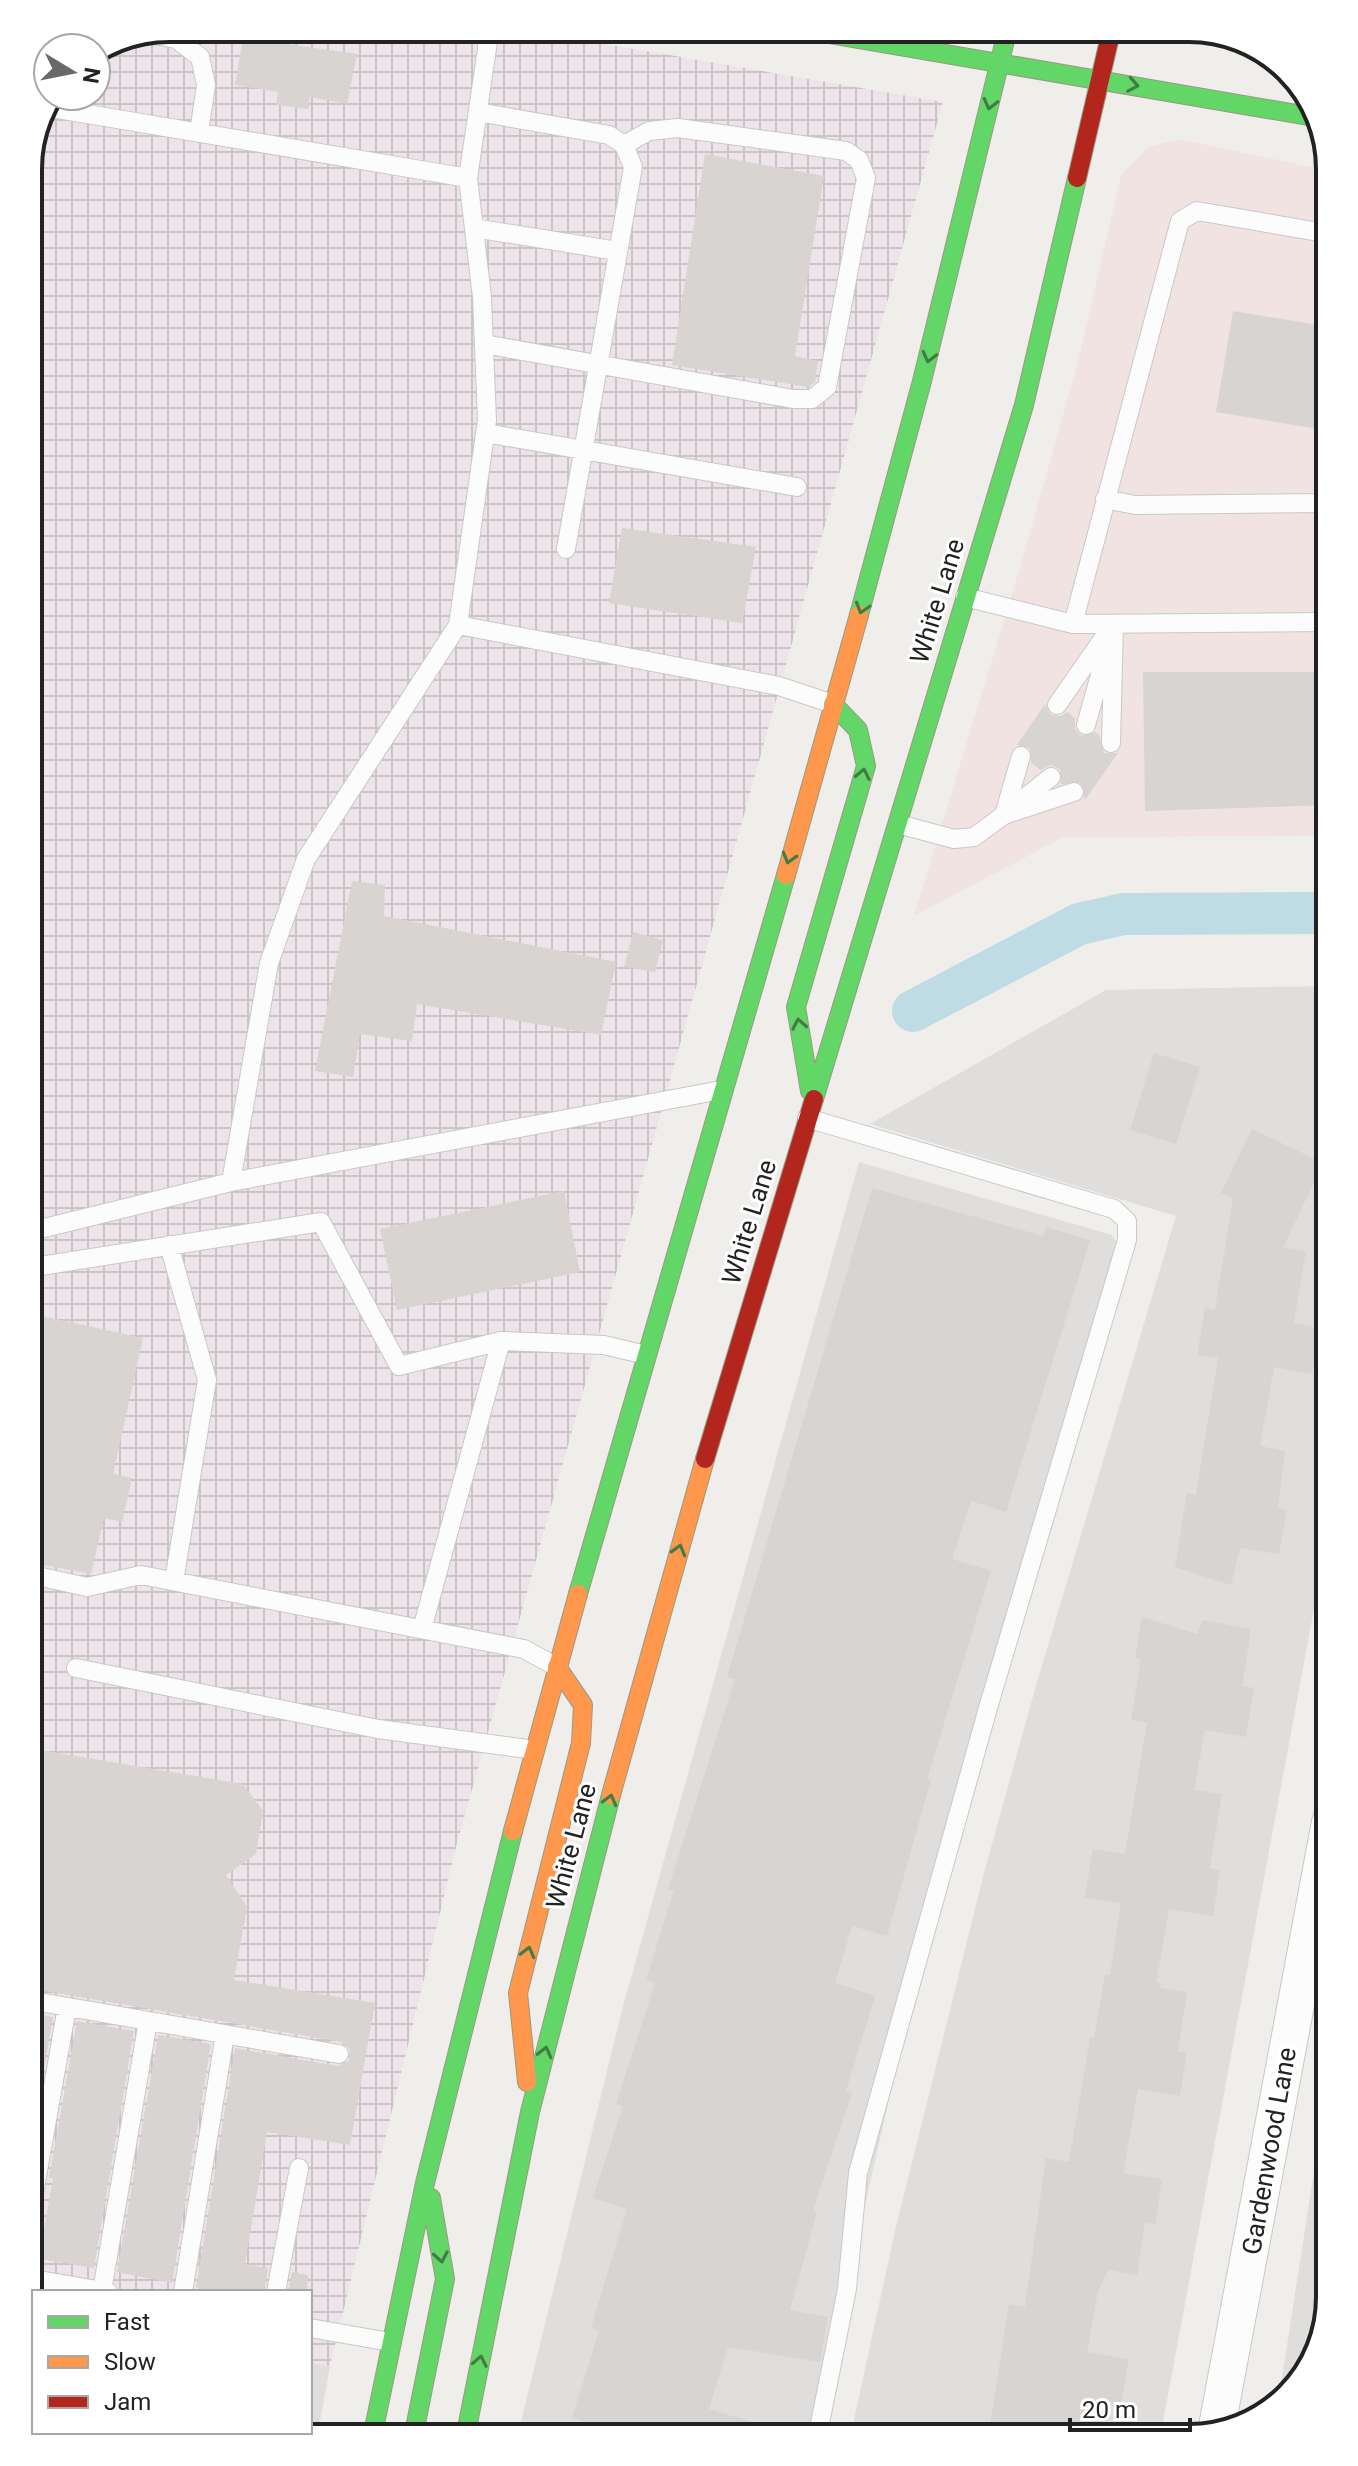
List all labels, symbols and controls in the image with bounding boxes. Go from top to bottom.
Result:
north arrow [32,32,112,112]
text: N [78,66,105,85]
one-way arrow [1126,76,1139,93]
one-way arrow [983,97,1000,111]
one-way arrow [921,349,938,363]
street label: White Lane [904,535,970,667]
one-way arrow [855,601,871,614]
one-way arrow [854,768,871,782]
one-way arrow [782,850,798,864]
one-way arrow [791,1018,808,1031]
street label: White Lane [716,1156,782,1288]
one-way arrow [669,1543,686,1557]
street label: White Lane [540,1780,602,1912]
one-way arrow [600,1794,617,1808]
one-way arrow [518,1946,535,1960]
street label: Gardenwood Lane [1236,2045,1302,2257]
one-way arrow [536,2046,553,2060]
one-way arrow [432,2250,449,2264]
legend [32,2290,312,2434]
text: Fast [104,2308,150,2336]
text: Slow [104,2348,156,2376]
one-way arrow [471,2355,488,2368]
scale bar [1070,2382,1190,2432]
text: Jam [104,2388,151,2416]
text: 20 m [1082,2396,1136,2424]

